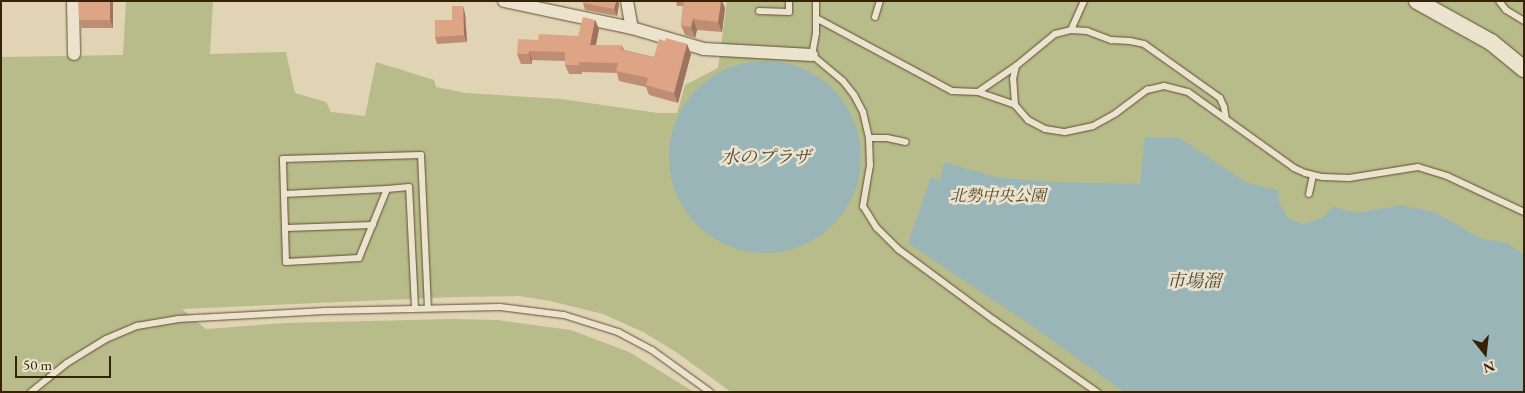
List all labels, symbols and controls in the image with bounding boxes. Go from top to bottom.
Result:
water label: 水のプラザ [721,146,811,168]
park label: 北勢中央公園 [950,186,1046,206]
water label: 市場溜 [1167,270,1221,292]
north arrow [1460,328,1510,378]
scale bar [18,346,114,378]
text: 50 m [23,355,52,374]
text: N [1481,357,1497,378]

